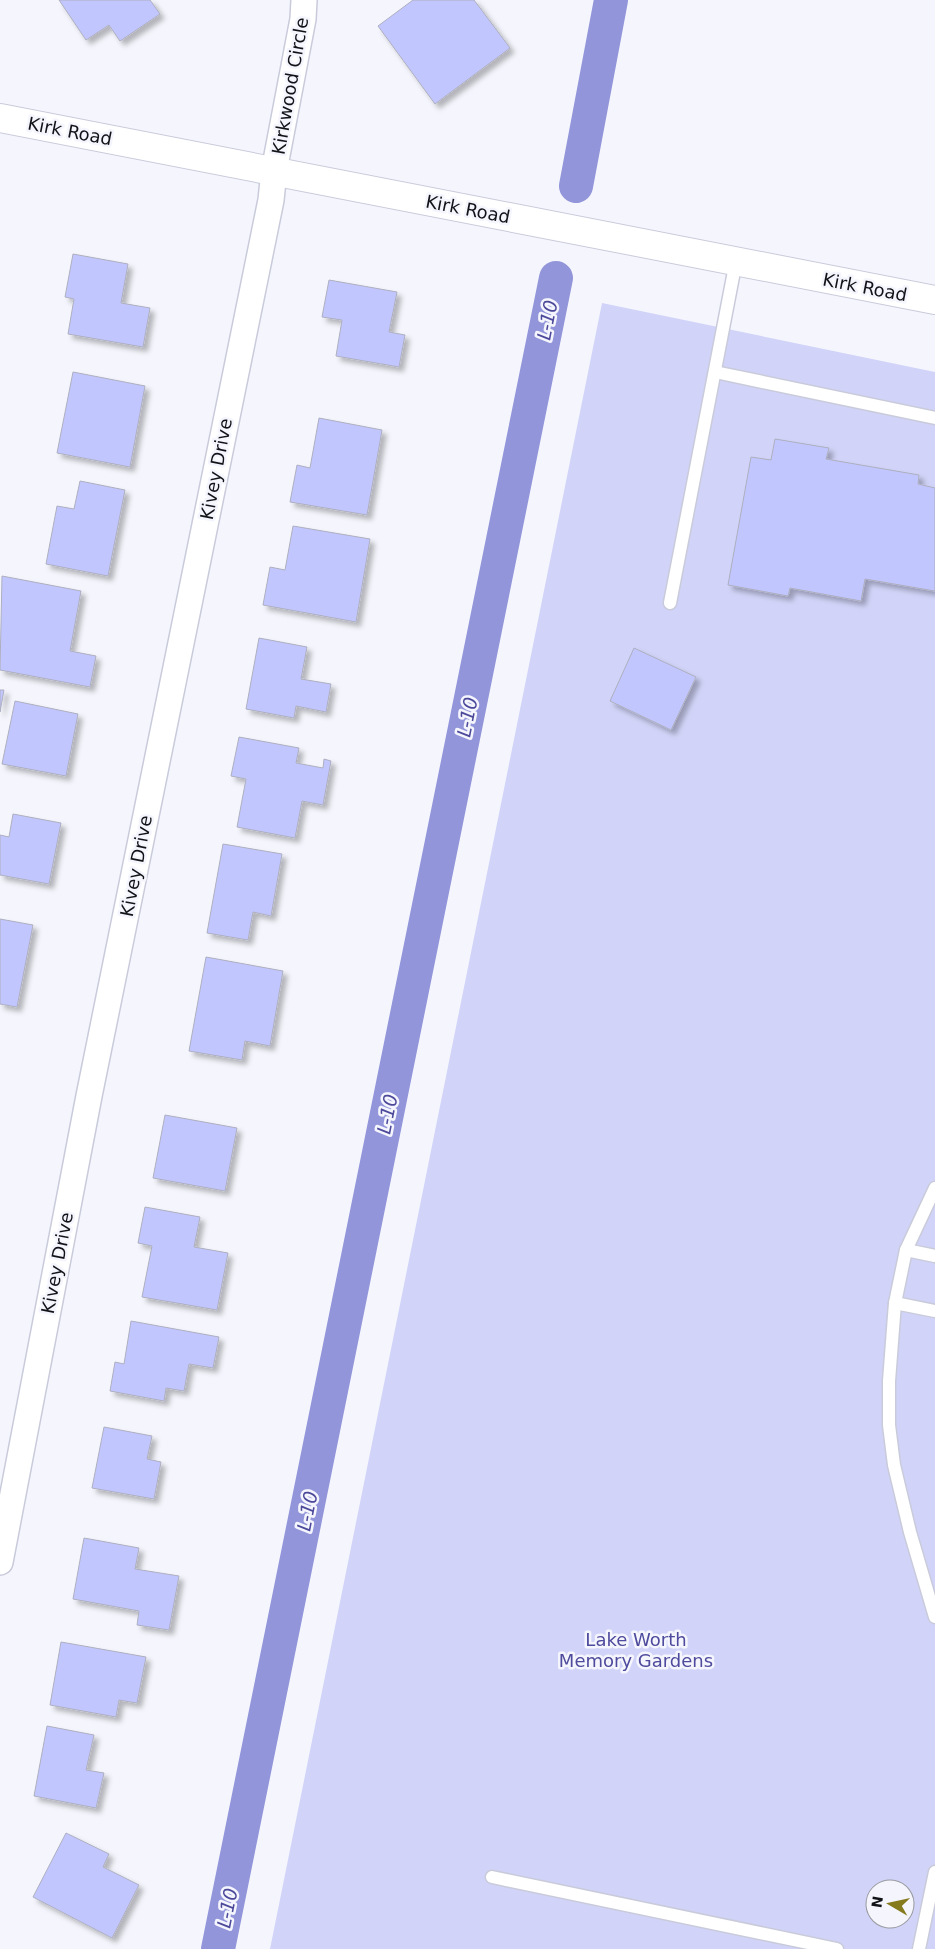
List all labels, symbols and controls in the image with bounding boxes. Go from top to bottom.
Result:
street label: Kirkwood Circle [268,16,312,156]
street label: Kirk Road [26,113,114,149]
street label: Kirk Road [424,191,512,227]
street label: Kirk Road [821,269,909,305]
water label: L-10 [532,298,562,342]
street label: Kivey Drive [196,416,236,522]
water label: L-10 [452,695,482,739]
street label: Kivey Drive [116,813,156,919]
water label: L-10 [372,1092,402,1136]
street label: Kivey Drive [37,1210,77,1316]
water label: L-10 [292,1489,322,1533]
park label: Lake Worth Memory Gardens [559,1629,713,1671]
north arrow [865,1879,915,1929]
water label: L-10 [212,1886,242,1930]
text: N [868,1895,886,1909]

